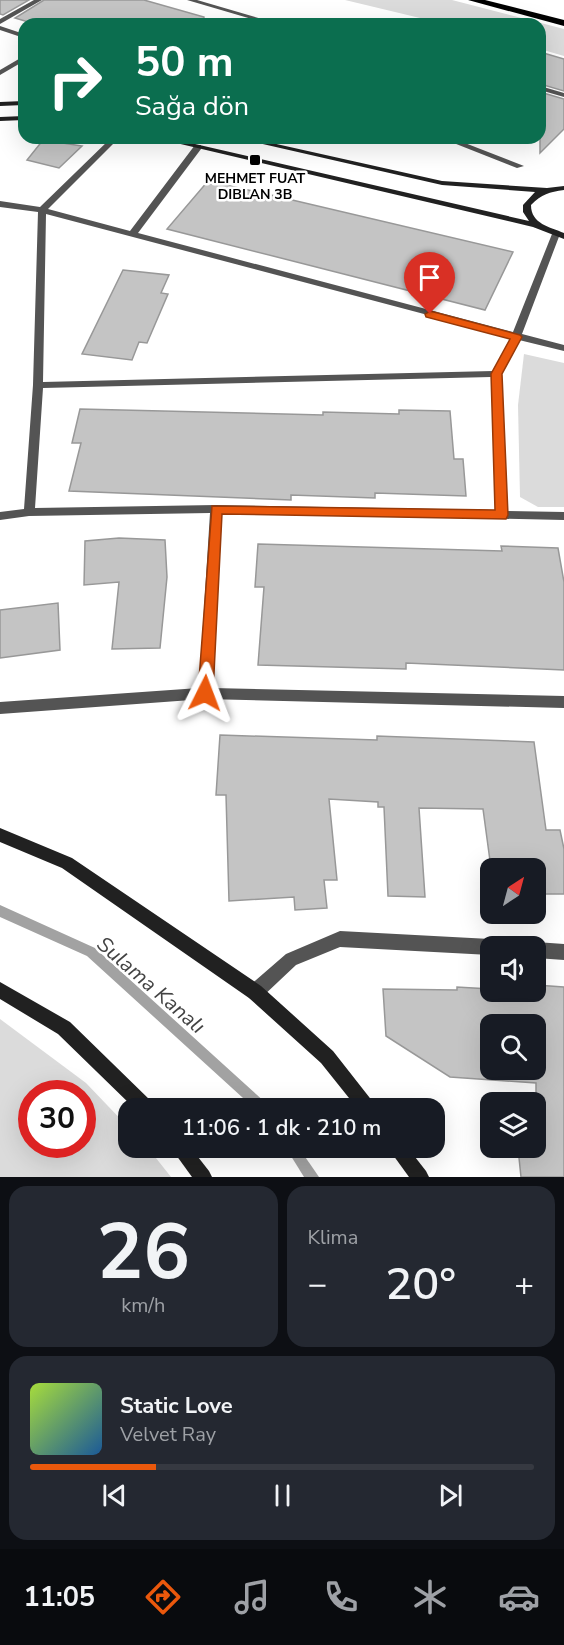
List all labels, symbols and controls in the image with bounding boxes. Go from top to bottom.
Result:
text: 50 m [135,34,234,91]
icon: right [36,42,114,120]
text: Sağa dön [135,88,249,125]
marker: MEHMET FUAT DIBLAN 3B [248,153,262,167]
place label: MEHMET FUAT DIBLAN 3B [205,169,305,204]
pin [404,252,455,314]
icon: arrive [413,261,446,294]
position arrow [173,661,237,725]
north arrow [480,858,546,924]
map controls [480,858,546,1158]
water label: Sulama Kanalı [91,930,211,1040]
button: sound [480,936,546,1002]
button: search [480,1014,546,1080]
speed limit sign: 30 [18,1080,96,1158]
button: layers [480,1092,546,1158]
text: 11:06 · 1 dk · 210 m [182,1113,381,1143]
text: 26 [96,1199,190,1306]
text: Klima [308,1224,358,1251]
text: 20° [385,1254,456,1315]
text: − [308,1262,327,1307]
text: + [514,1262,534,1307]
text: km/h [121,1292,165,1319]
text: Static Love [120,1391,233,1421]
text: Velvet Ray [120,1421,216,1448]
icon: previous [98,1479,131,1512]
icon: pause [266,1479,299,1512]
icon: next [434,1479,467,1512]
icon: directions [142,1576,184,1618]
icon: music [231,1576,273,1618]
icon: phone [320,1576,362,1618]
icon: climate [409,1576,451,1618]
icon: car [498,1576,540,1618]
text: 11:05 [24,1579,95,1616]

